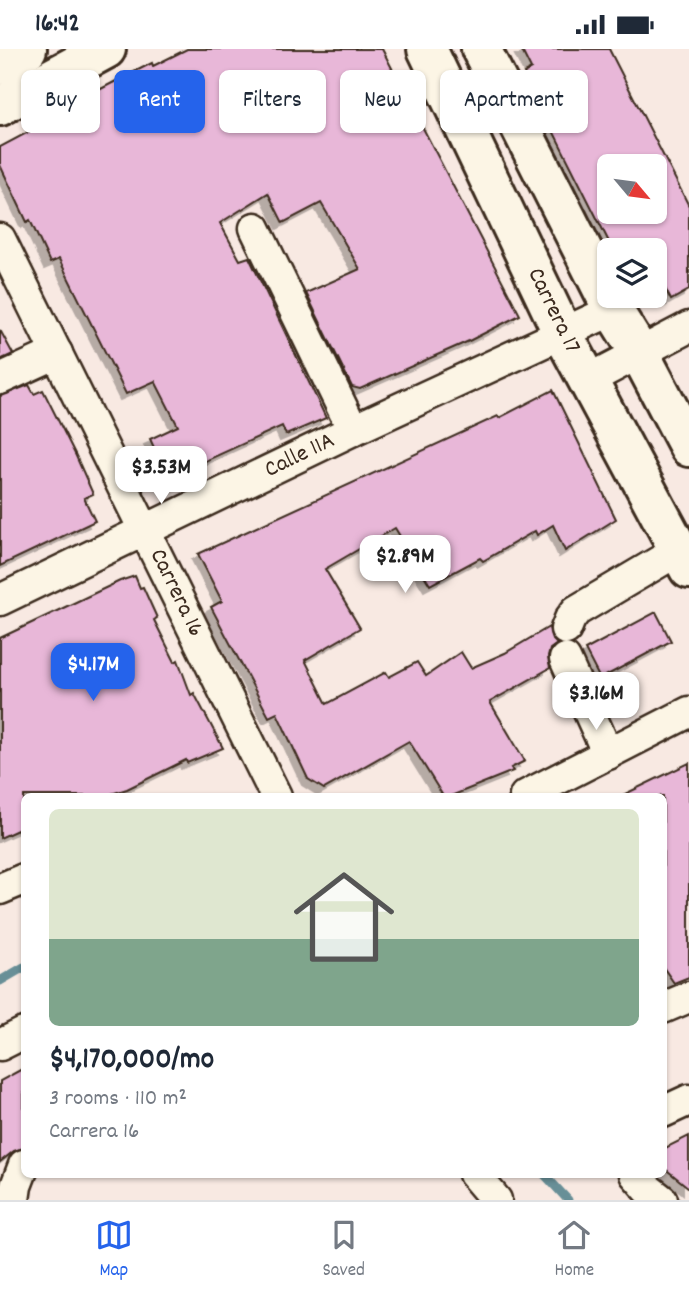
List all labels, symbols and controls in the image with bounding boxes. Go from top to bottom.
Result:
text: 16:42 [35,6,80,43]
chip: Buy [21,70,100,133]
chip: Rent [114,70,205,133]
chip: Filters [219,70,326,133]
chip: New [340,70,426,133]
chip: Apartment [440,70,588,133]
north arrow [597,154,667,224]
map controls [597,154,667,308]
button: layers [597,238,667,308]
street label: Carrera 17 [518,262,588,360]
street label: Calle 11A [259,424,341,488]
pin: $3.53M [104,447,218,506]
text: $3.53M [131,452,191,485]
pin: $2.89M [348,535,462,595]
text: $2.89M [376,541,434,574]
street label: Carrera 16 [140,543,212,643]
pin: $4.17M [36,643,150,703]
text: $4.17M [67,649,119,682]
pin: $3.16M [539,673,653,732]
text: $3.16M [568,678,624,711]
icon: home [281,854,407,980]
text: $4,170,000/mo [49,1040,214,1083]
text: 3 rooms · 110 m² [49,1083,187,1116]
text: Carrera 16 [49,1116,139,1149]
tab: Map [95,1216,133,1285]
tab: Saved [322,1216,365,1285]
tab: Home [555,1216,594,1285]

